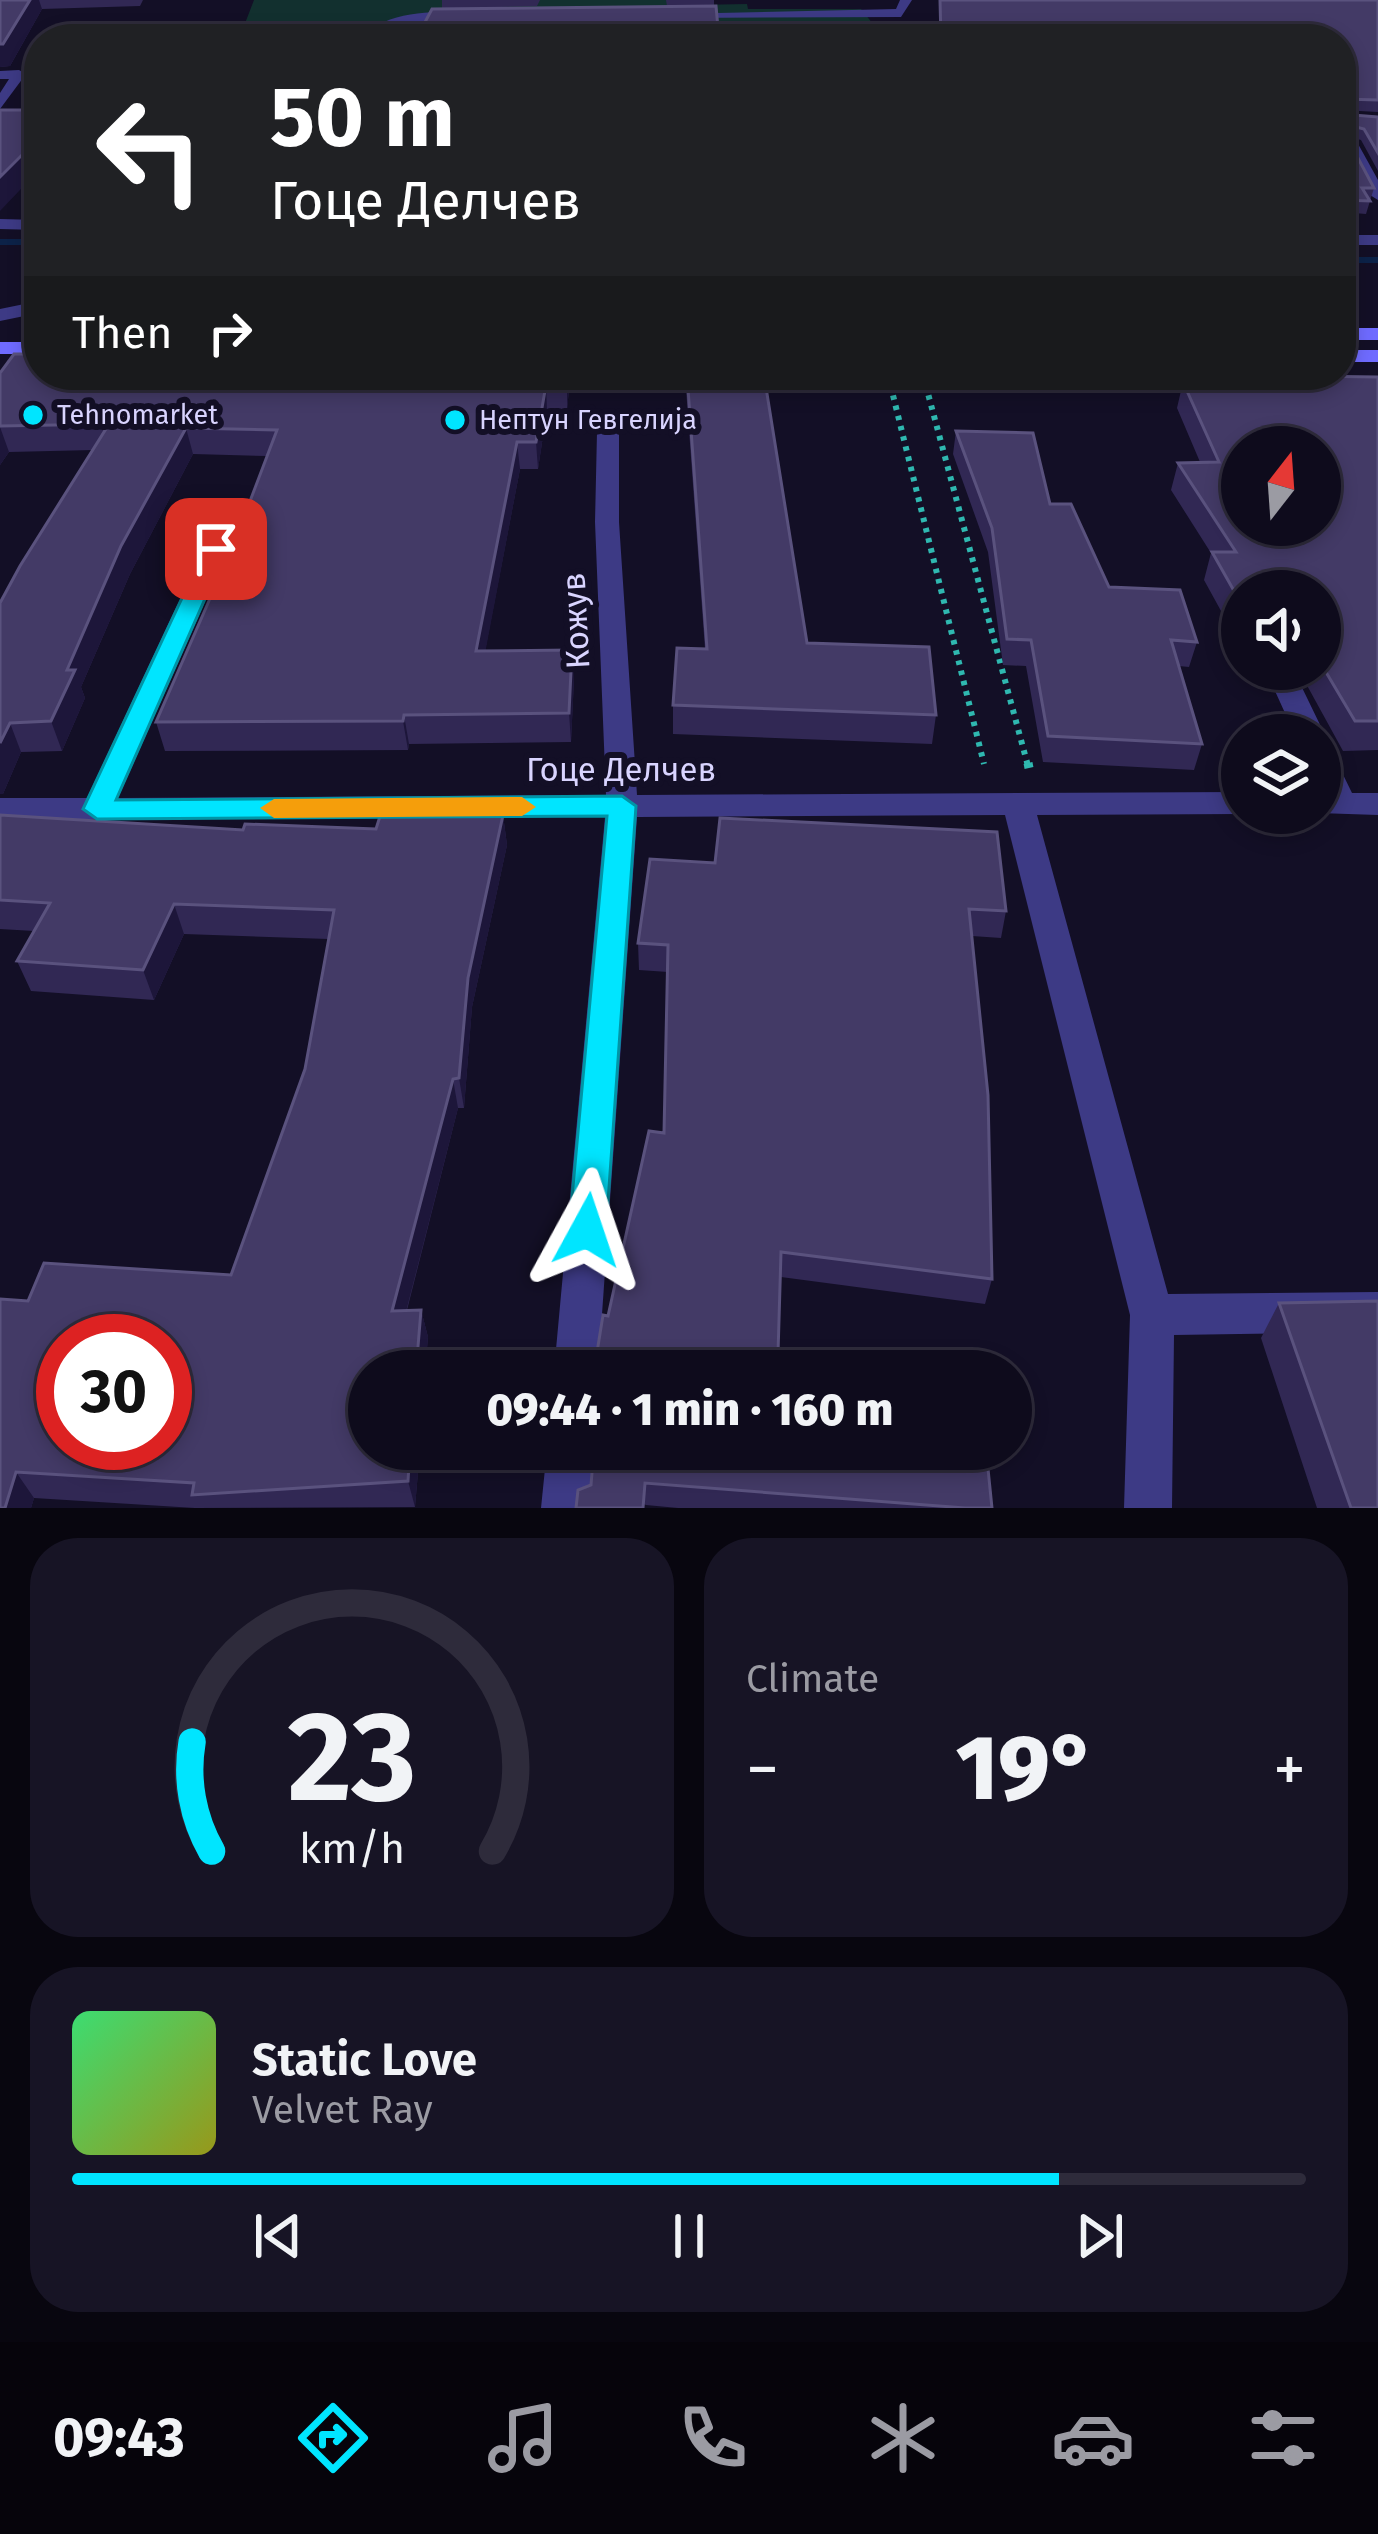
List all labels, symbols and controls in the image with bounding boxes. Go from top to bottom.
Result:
text: 50 m [270,67,455,168]
icon: left [72,72,228,228]
text: Гоце Делчев [270,169,581,233]
icon: right [197,300,263,366]
text: Then [72,306,173,360]
place label: Tehnomarket [57,399,218,431]
marker: Tehnomarket [20,402,46,428]
place label: Нептун Гевгелија [479,404,697,436]
marker: Нептун Гевгелија [442,407,468,433]
north arrow [1221,426,1341,546]
map controls [1221,426,1341,834]
pin [165,498,267,600]
icon: arrive [183,516,249,582]
button: sound [1221,570,1341,690]
street label: Кожув [554,572,598,670]
button: layers [1221,714,1341,834]
street label: Гоце Делчев [526,750,716,790]
position arrow [524,1167,650,1293]
speed limit sign: 30 [36,1314,192,1470]
text: 09:44 · 1 min · 160 m [487,1383,893,1437]
text: Climate [746,1656,879,1702]
text: 23 [288,1683,416,1833]
text: 19° [956,1715,1096,1823]
text: − [746,1730,779,1809]
text: + [1273,1730,1306,1809]
text: km/h [299,1822,405,1873]
text: Static Love [252,2033,477,2087]
text: Velvet Ray [252,2087,433,2133]
icon: previous [245,2203,311,2269]
icon: pause [656,2203,722,2269]
icon: next [1067,2203,1133,2269]
icon: directions [291,2396,375,2480]
icon: music [481,2396,565,2480]
icon: phone [671,2396,755,2480]
icon: climate [861,2396,945,2480]
icon: car [1051,2396,1135,2480]
icon: filters [1241,2396,1325,2480]
text: 09:43 [53,2406,185,2470]

